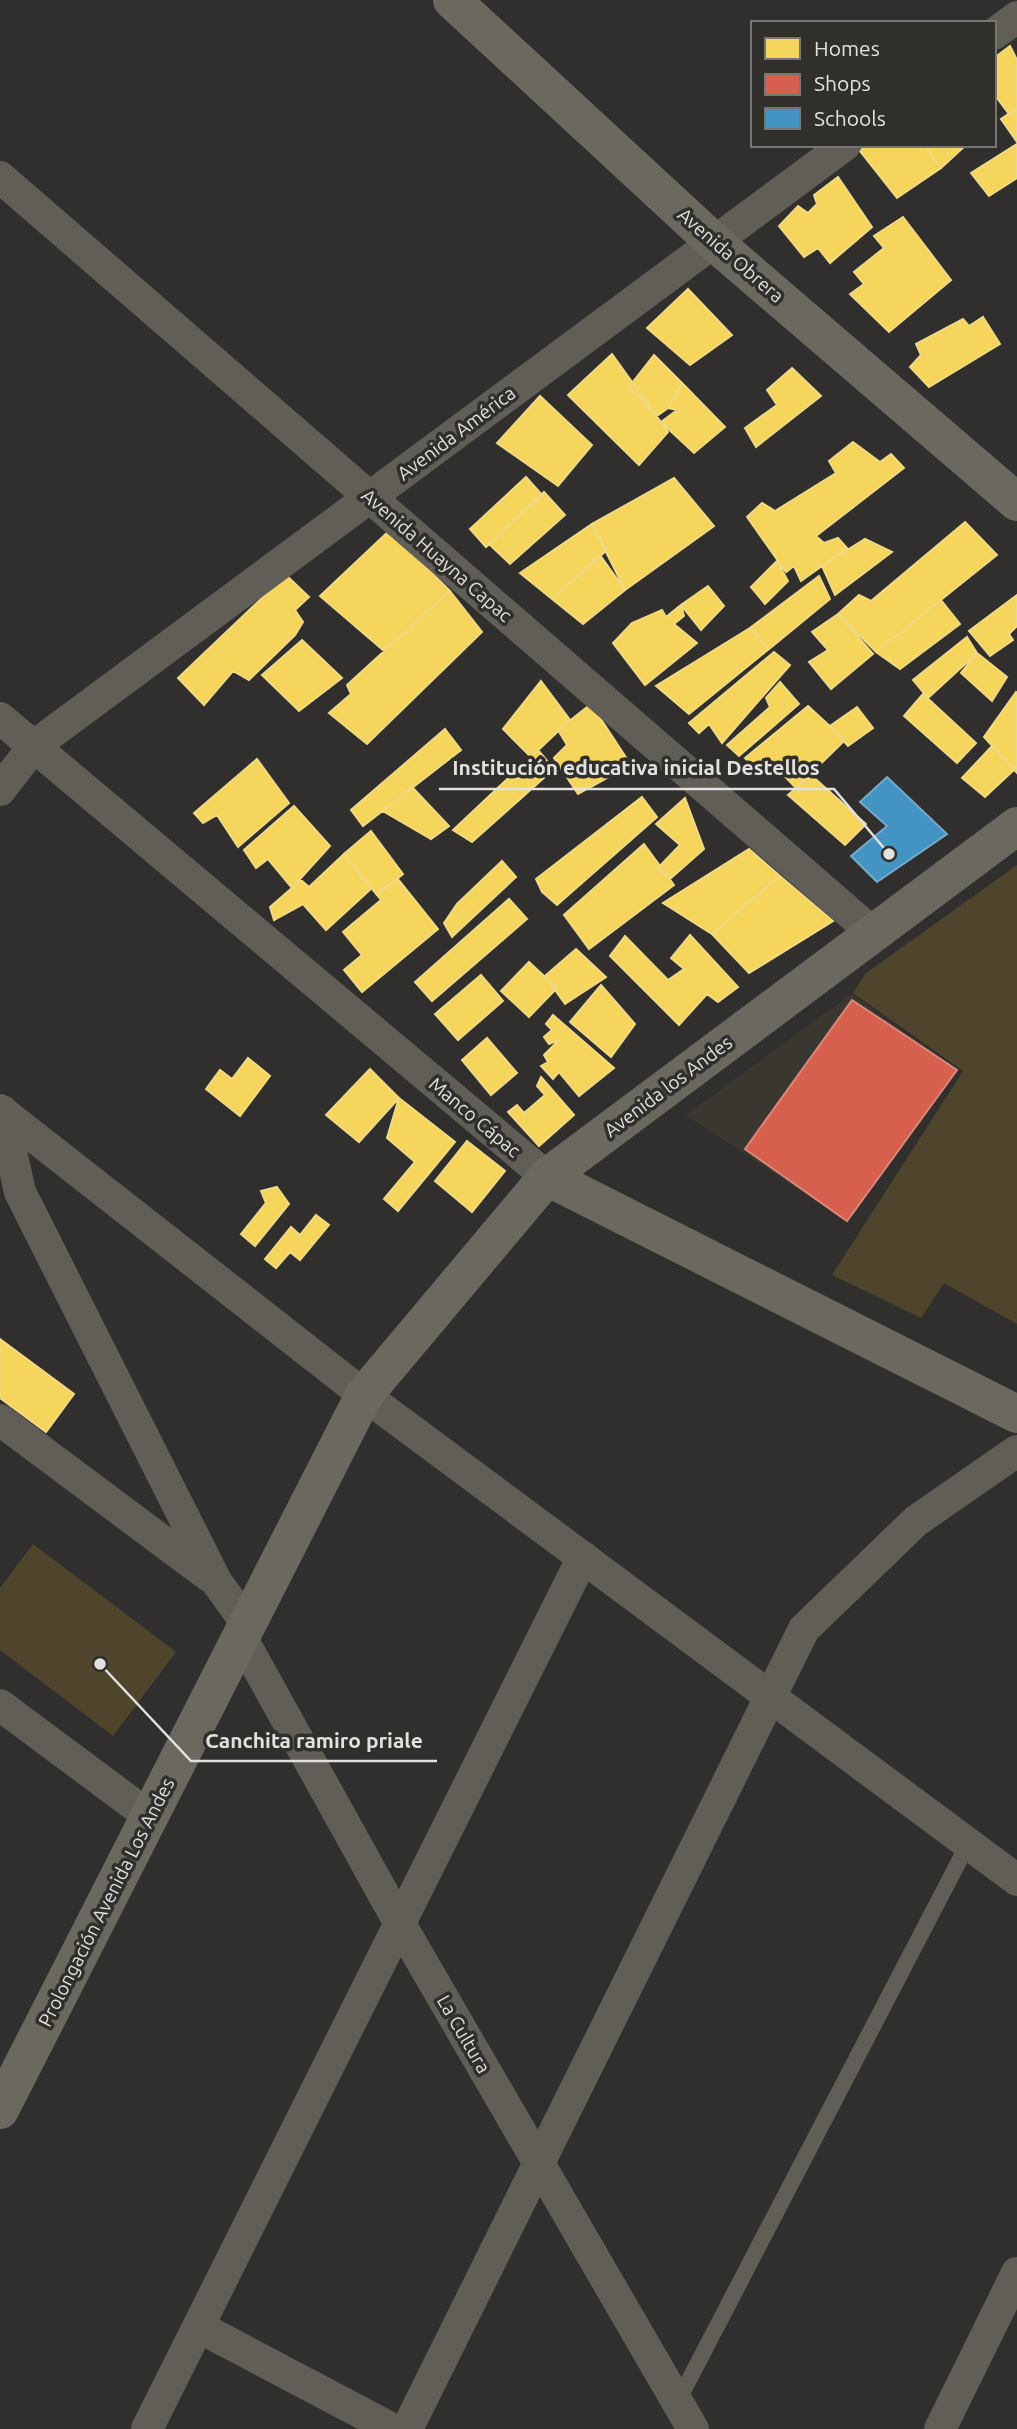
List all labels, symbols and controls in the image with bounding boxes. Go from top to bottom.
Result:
legend [751,21,996,147]
text: Homes [814,36,880,60]
text: Shops [814,71,871,95]
text: Schools [814,106,886,130]
street label: Avenida Obrera [674,203,788,307]
street label: Avenida América [393,381,519,485]
street label: Avenida Huayna Capac [357,484,517,626]
callout: Institución educativa inicial Destellos [439,747,834,789]
text: Institución educativa inicial Destellos [452,755,820,779]
street label: Avenida los Andes [600,1031,736,1141]
street label: Manco Cápac [425,1072,525,1162]
callout: Canchita ramiro priale [191,1719,437,1761]
text: Canchita ramiro priale [205,1728,423,1752]
street label: Prolongación Avenida Los Andes [34,1774,178,2030]
street label: La Cultura [433,1991,495,2077]

